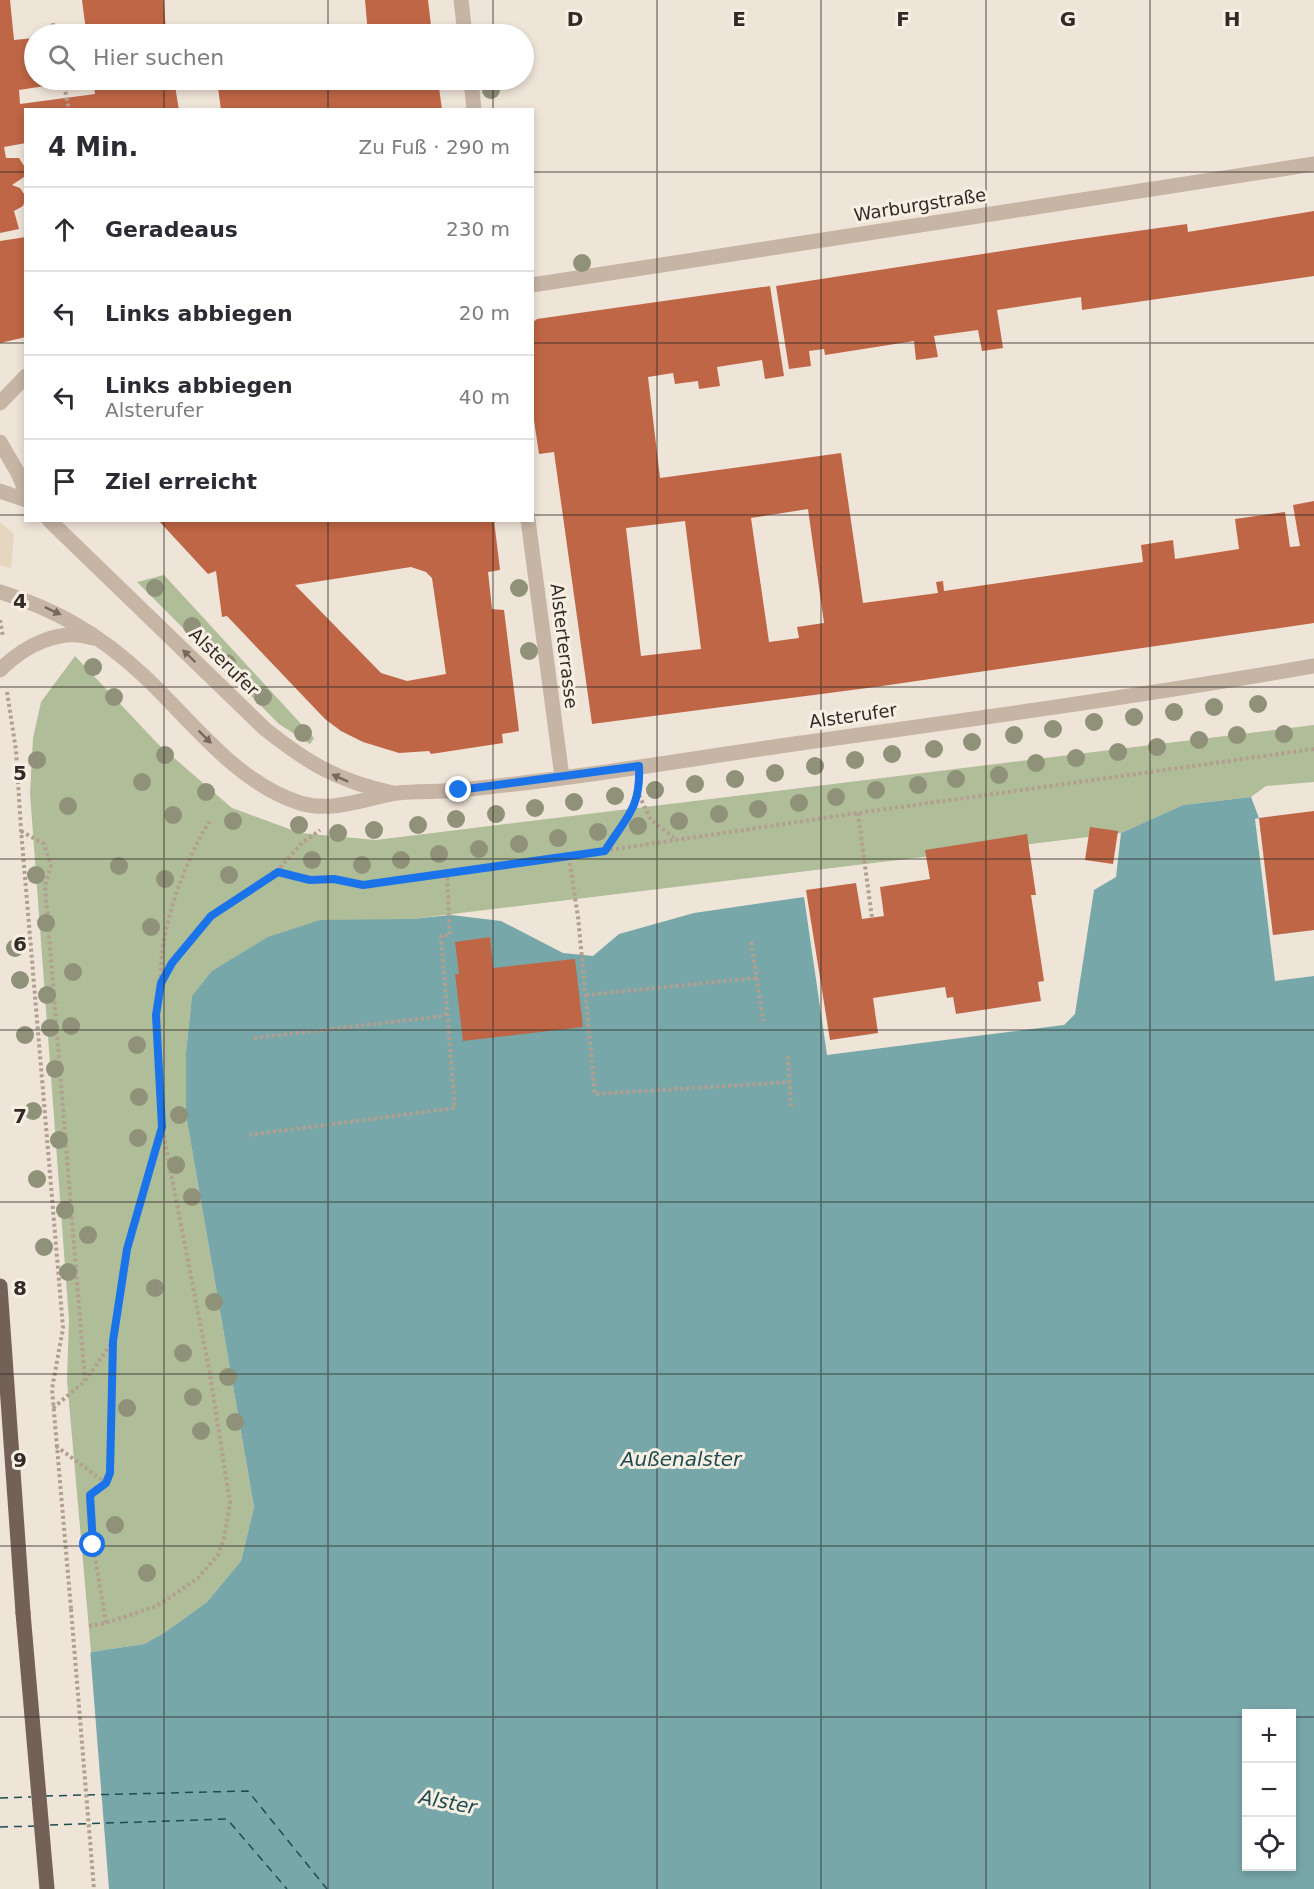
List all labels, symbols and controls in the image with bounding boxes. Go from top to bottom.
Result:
text: D [567,7,583,31]
text: E [732,7,746,31]
text: F [896,7,910,31]
text: G [1060,7,1076,31]
text: H [1224,7,1240,31]
search box [24,24,534,90]
icon: search [45,41,78,74]
text: Hier suchen [93,45,224,70]
text: 4 Min. [48,132,138,162]
text: Zu Fuß · 290 m [358,135,510,159]
street label: Warburgstraße [852,184,988,225]
icon: ahead [48,213,81,246]
text: Geradeaus [105,217,238,242]
text: 230 m [446,217,510,241]
icon: left [48,297,81,330]
text: Links abbiegen [105,301,293,326]
text: 20 m [459,301,510,325]
text: Links abbiegen [105,373,293,398]
icon: left [48,381,81,414]
text: 40 m [459,385,510,409]
text: Alsterufer [105,398,203,422]
icon: arrive [48,465,81,498]
text: Ziel erreicht [105,469,257,494]
street label: Alsterterrasse [546,582,583,710]
text: 4 [13,589,27,613]
one-way arrow [45,607,62,616]
street label: Alsterufer [185,623,264,700]
one-way arrow [182,650,197,663]
street label: Alsterufer [808,699,899,732]
one-way arrow [198,730,212,744]
text: 5 [13,761,27,785]
one-way arrow [331,773,348,782]
route end [445,776,471,802]
text: 6 [13,932,27,956]
text: 7 [13,1104,27,1128]
text: 8 [13,1276,27,1300]
water label: Außenalster [619,1447,743,1471]
text: 9 [13,1448,27,1472]
route start [79,1531,105,1557]
map controls [1242,1709,1296,1871]
button: + [1242,1709,1296,1763]
button: − [1242,1763,1296,1817]
water label: Alster [415,1784,481,1820]
button: locate [1242,1817,1296,1871]

